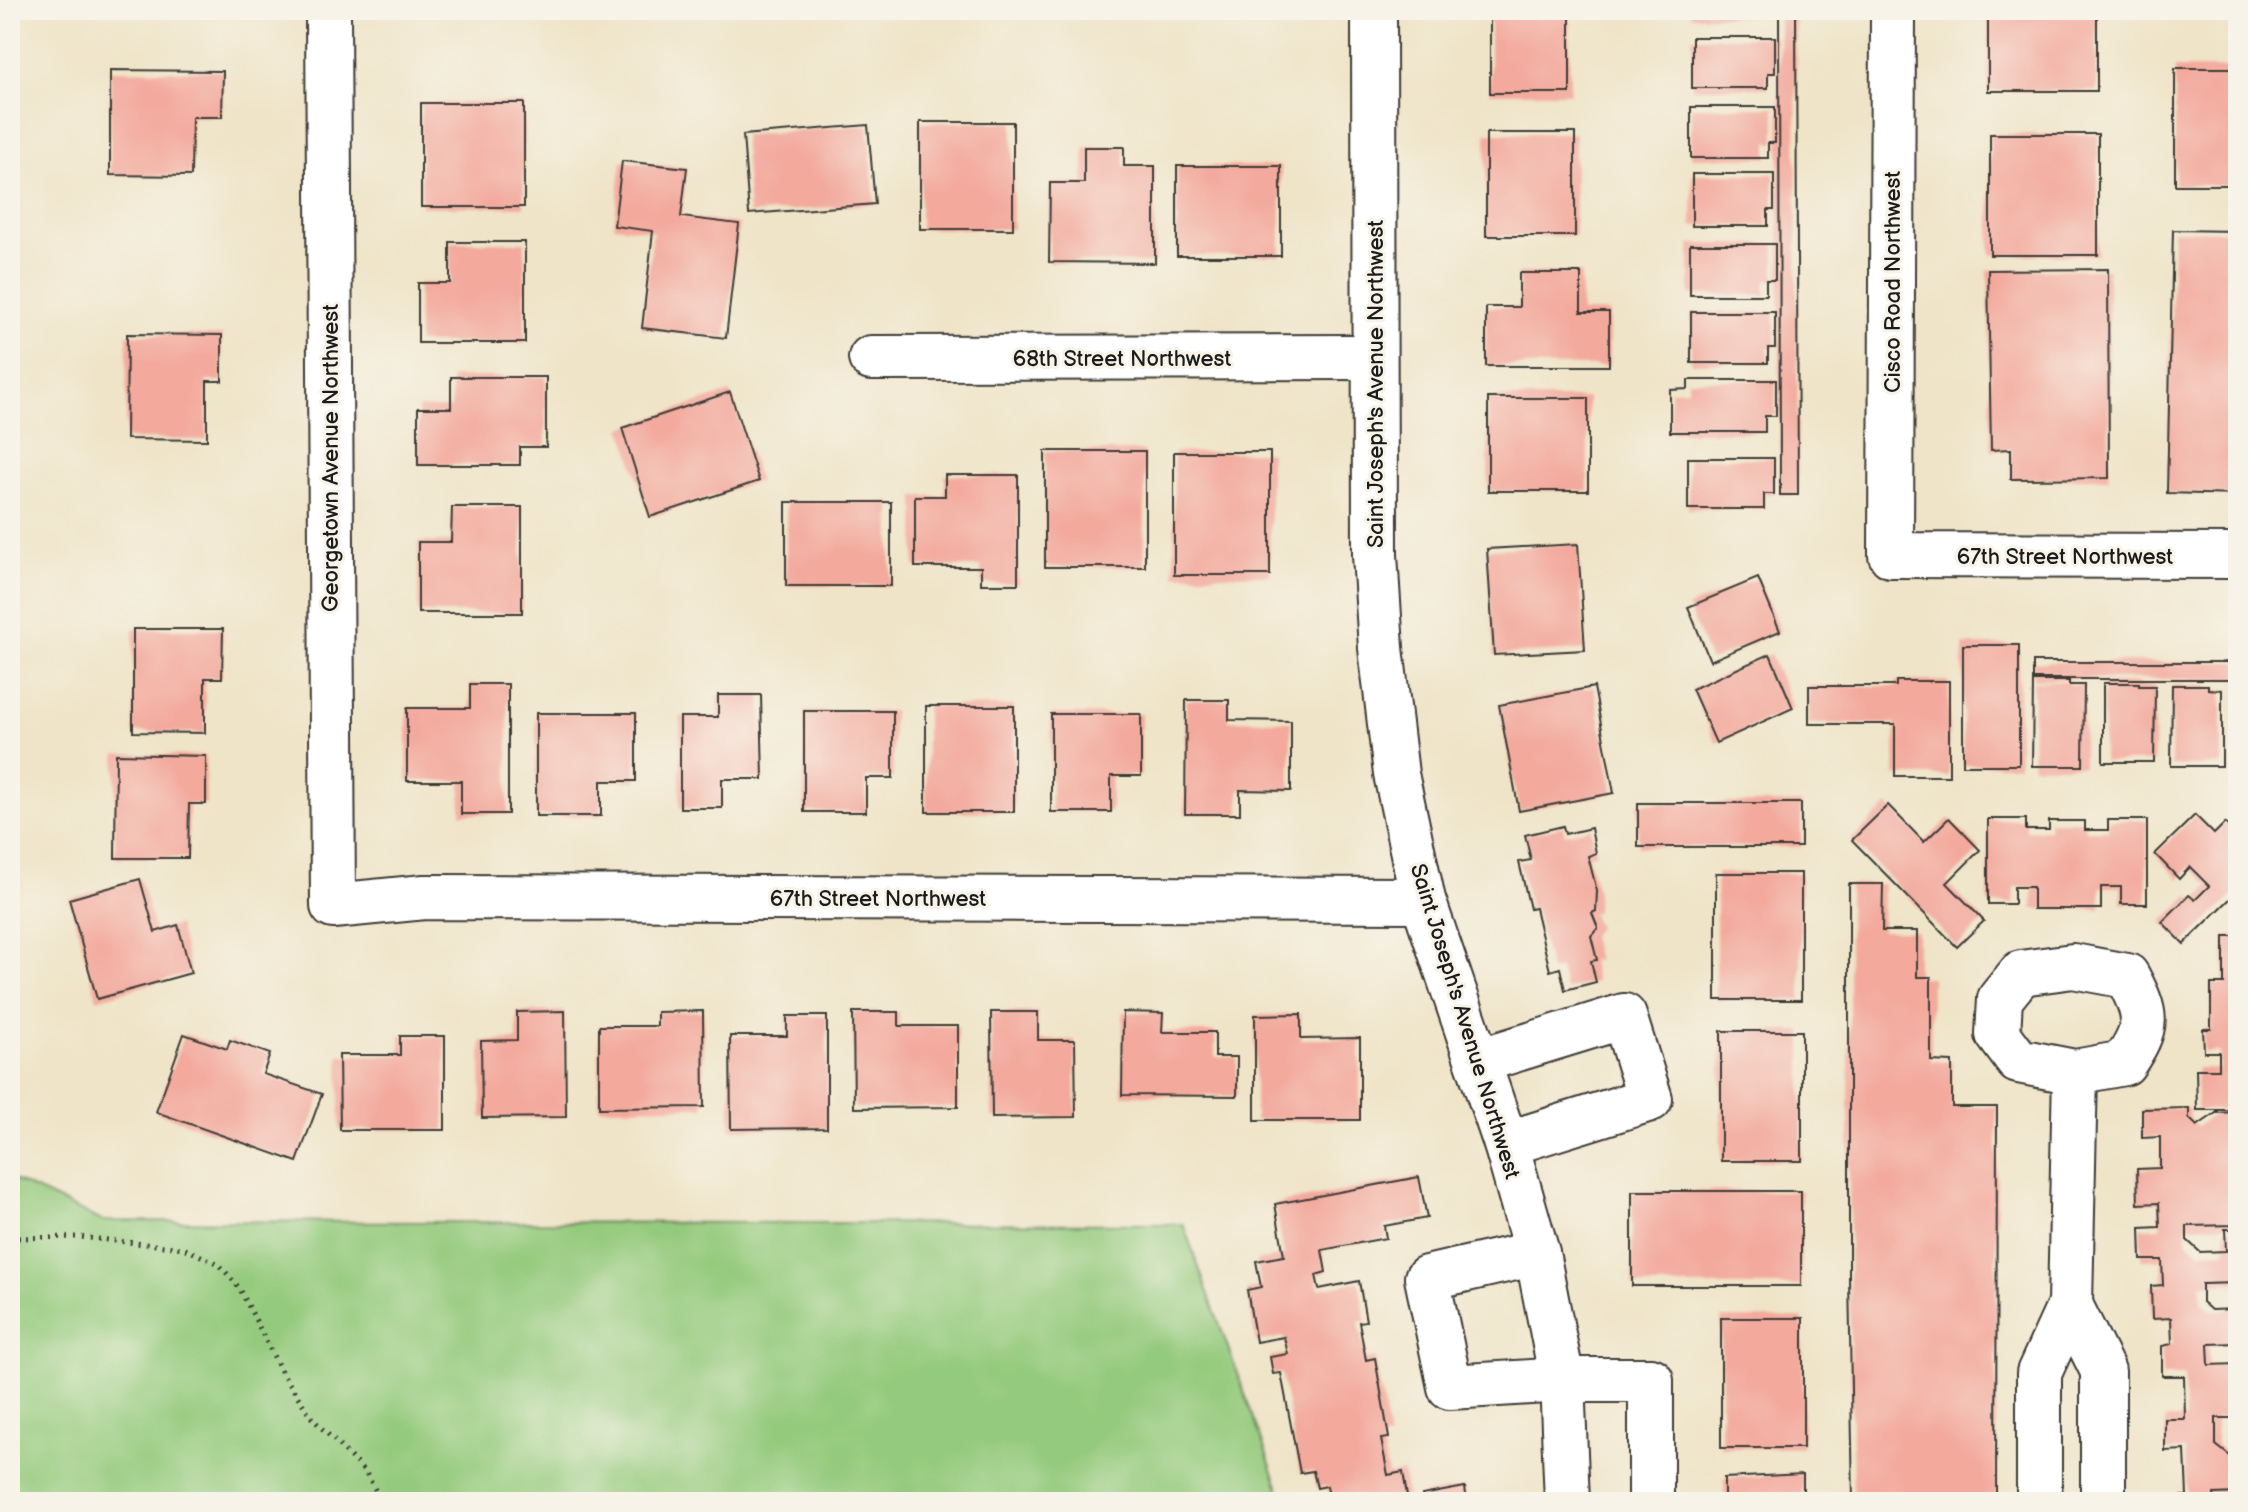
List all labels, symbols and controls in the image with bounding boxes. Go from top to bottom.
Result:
street label: Cisco Road Northwest [1880,171,1907,393]
street label: Saint Joseph's Avenue Northwest [1363,220,1390,548]
street label: Georgetown Avenue Northwest [318,304,345,612]
street label: 68th Street Northwest [1013,346,1231,373]
street label: 67th Street Northwest [1957,544,2173,571]
street label: Saint Joseph's Avenue Northwest [1404,861,1526,1183]
street label: 67th Street Northwest [770,886,986,913]

